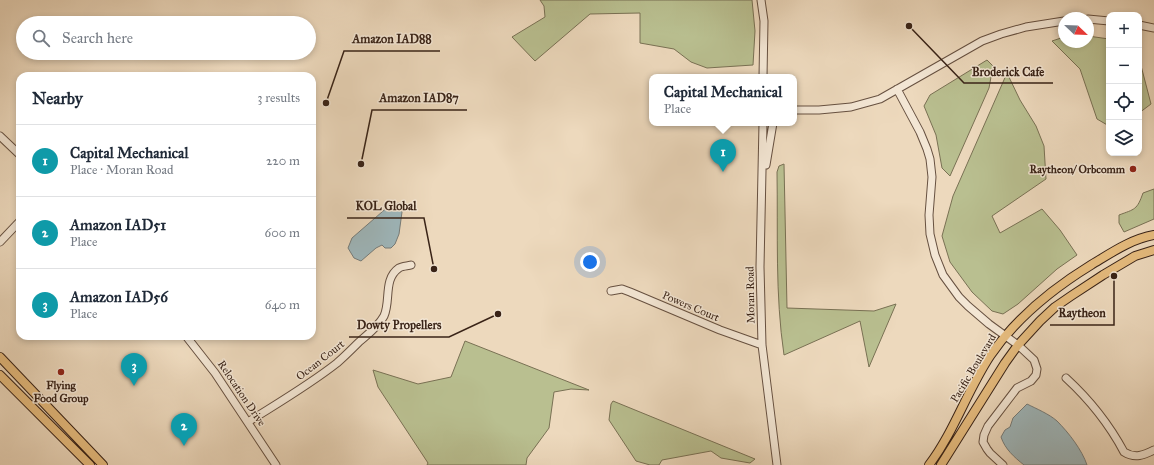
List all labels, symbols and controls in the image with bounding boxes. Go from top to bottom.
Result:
north arrow [1058,12,1094,48]
map controls [1106,12,1142,156]
button: + [1106,12,1142,48]
search box [16,16,316,60]
icon: search [30,27,52,49]
callout: Amazon IAD88 [344,27,440,51]
text: Search here [62,29,133,47]
text: Amazon IAD88 [351,32,432,46]
button: − [1106,48,1142,84]
callout: Broderick Cafe [964,59,1053,83]
text: Broderick Cafe [972,65,1044,79]
popup [649,74,797,126]
text: Capital Mechanical [664,83,782,101]
button: locate [1106,84,1142,120]
callout: Amazon IAD87 [372,86,467,110]
text: Nearby [32,88,83,109]
text: 3 results [257,90,300,106]
text: Amazon IAD87 [378,91,459,105]
text: Place [664,101,691,117]
button: layers [1106,120,1142,156]
pin: 1 [710,139,736,172]
text: Capital Mechanical [70,144,189,162]
text: 1 [42,153,48,169]
text: 220 m [266,153,300,169]
text: Place · Moran Road [70,162,174,178]
place label: Raytheon/ Orbcomm [1030,163,1126,177]
marker: Raytheon/ Orbcomm [1128,164,1138,174]
callout: KOL Global [347,194,424,218]
text: KOL Global [356,199,417,213]
text: Amazon IAD51 [70,216,166,234]
text: 2 [42,225,48,241]
text: 600 m [264,225,300,241]
text: Place [70,234,97,250]
your location [580,252,600,272]
street label: Moran Road [743,266,757,324]
text: Amazon IAD56 [70,288,168,306]
street label: Powers Court [660,289,721,324]
text: 3 [42,297,48,313]
text: 640 m [265,297,300,313]
callout: Raytheon [1050,301,1114,325]
text: Place [70,306,97,322]
text: Raytheon [1058,306,1106,321]
callout: Dowty Propellers [349,313,449,337]
text: Dowty Propellers [357,318,442,333]
street label: Pacific Boulevard [948,331,999,405]
street label: Ocean Court [294,337,347,383]
pin: 3 [121,353,147,386]
street label: Relocation Drive [215,358,269,429]
marker: Flying Food Group [56,367,66,377]
place label: Flying Food Group [33,379,89,406]
pin: 2 [171,413,197,446]

